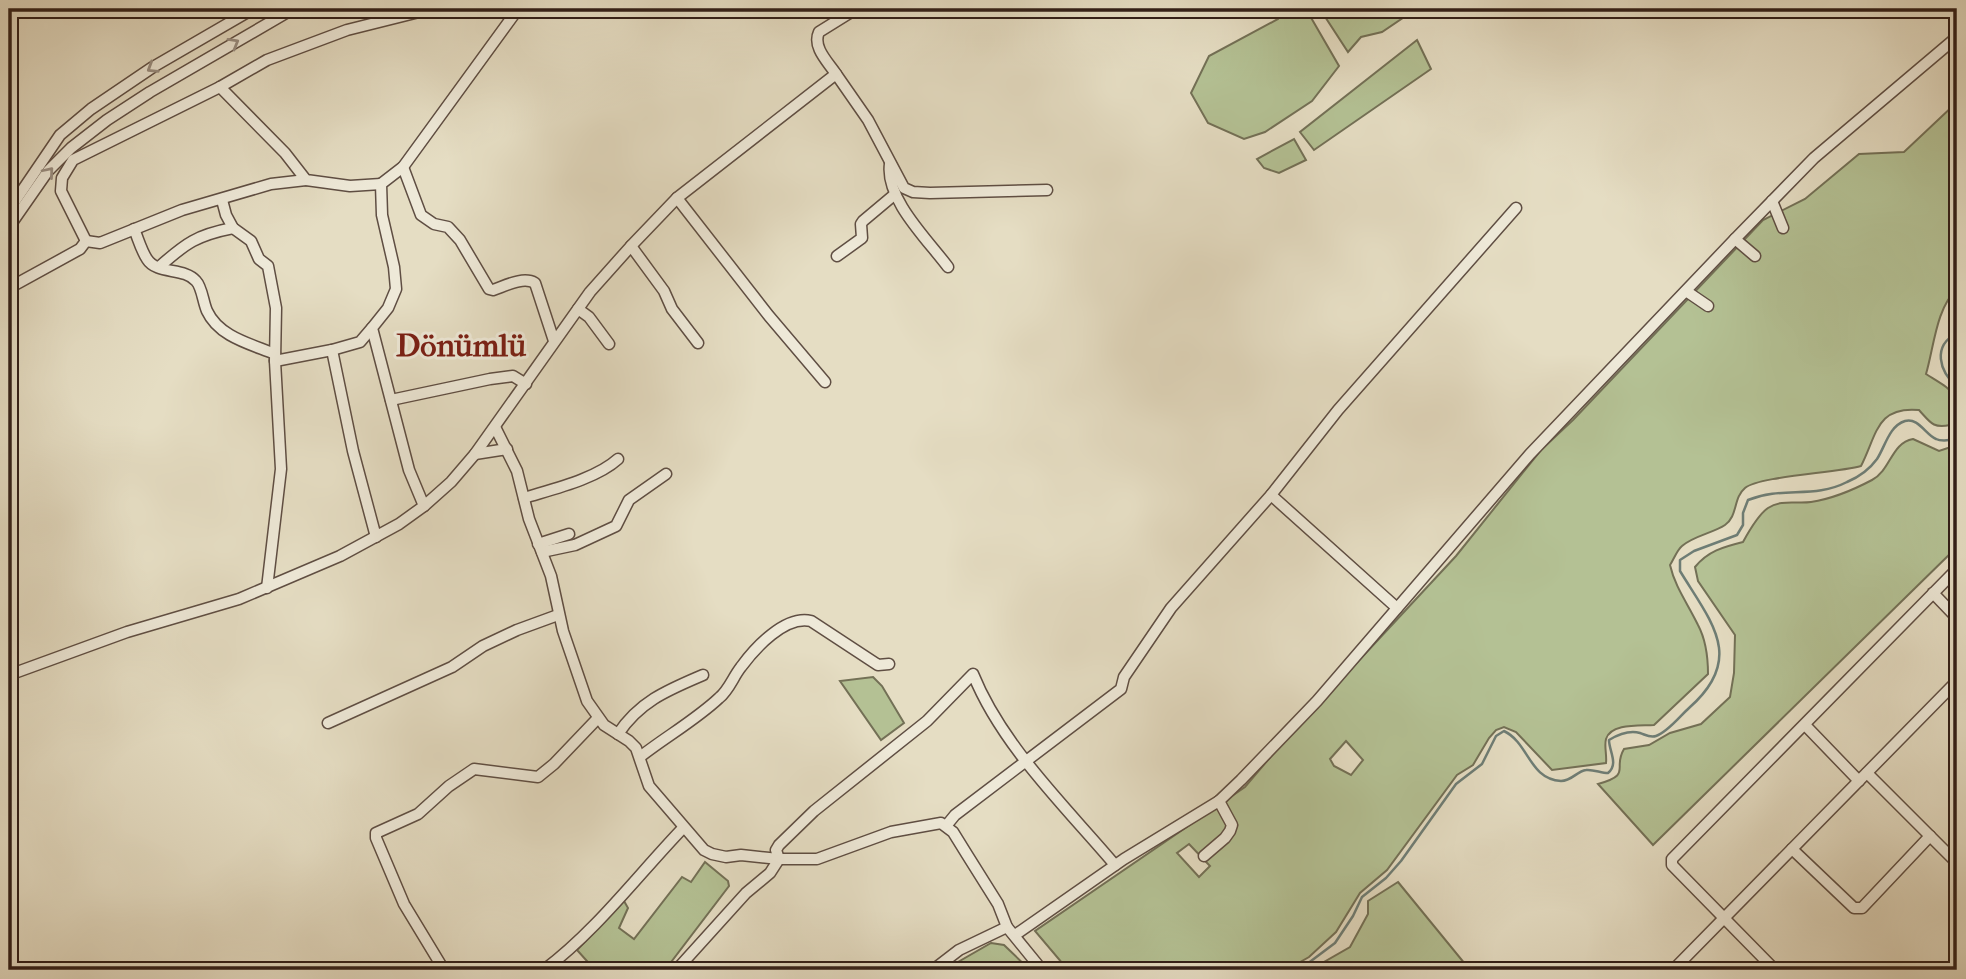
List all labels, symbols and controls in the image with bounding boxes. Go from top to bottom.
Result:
one-way arrow [227,38,240,51]
one-way arrow [147,59,160,72]
one-way arrow [40,167,53,180]
district label: Dönümlü [396,327,527,364]

